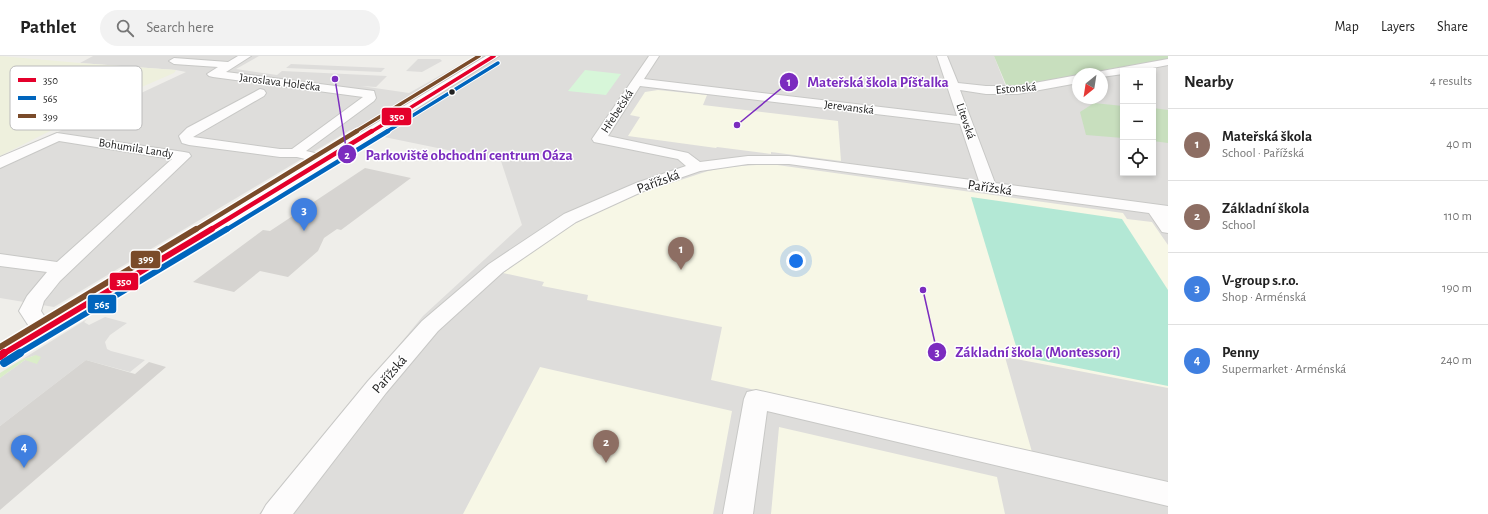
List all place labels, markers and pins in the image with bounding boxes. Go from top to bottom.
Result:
callout: Mateřská škola Píšťalka [779,68,956,95]
unlabelled marker [447,87,457,97]
callout: Parkoviště obchodní centrum Oáza [337,141,580,168]
pin: 3 [291,198,317,231]
pin: 1 [668,237,694,270]
callout: Základní škola (Montessori) [927,339,1128,366]
pin: 2 [593,430,619,463]
pin: 4 [11,435,37,468]

